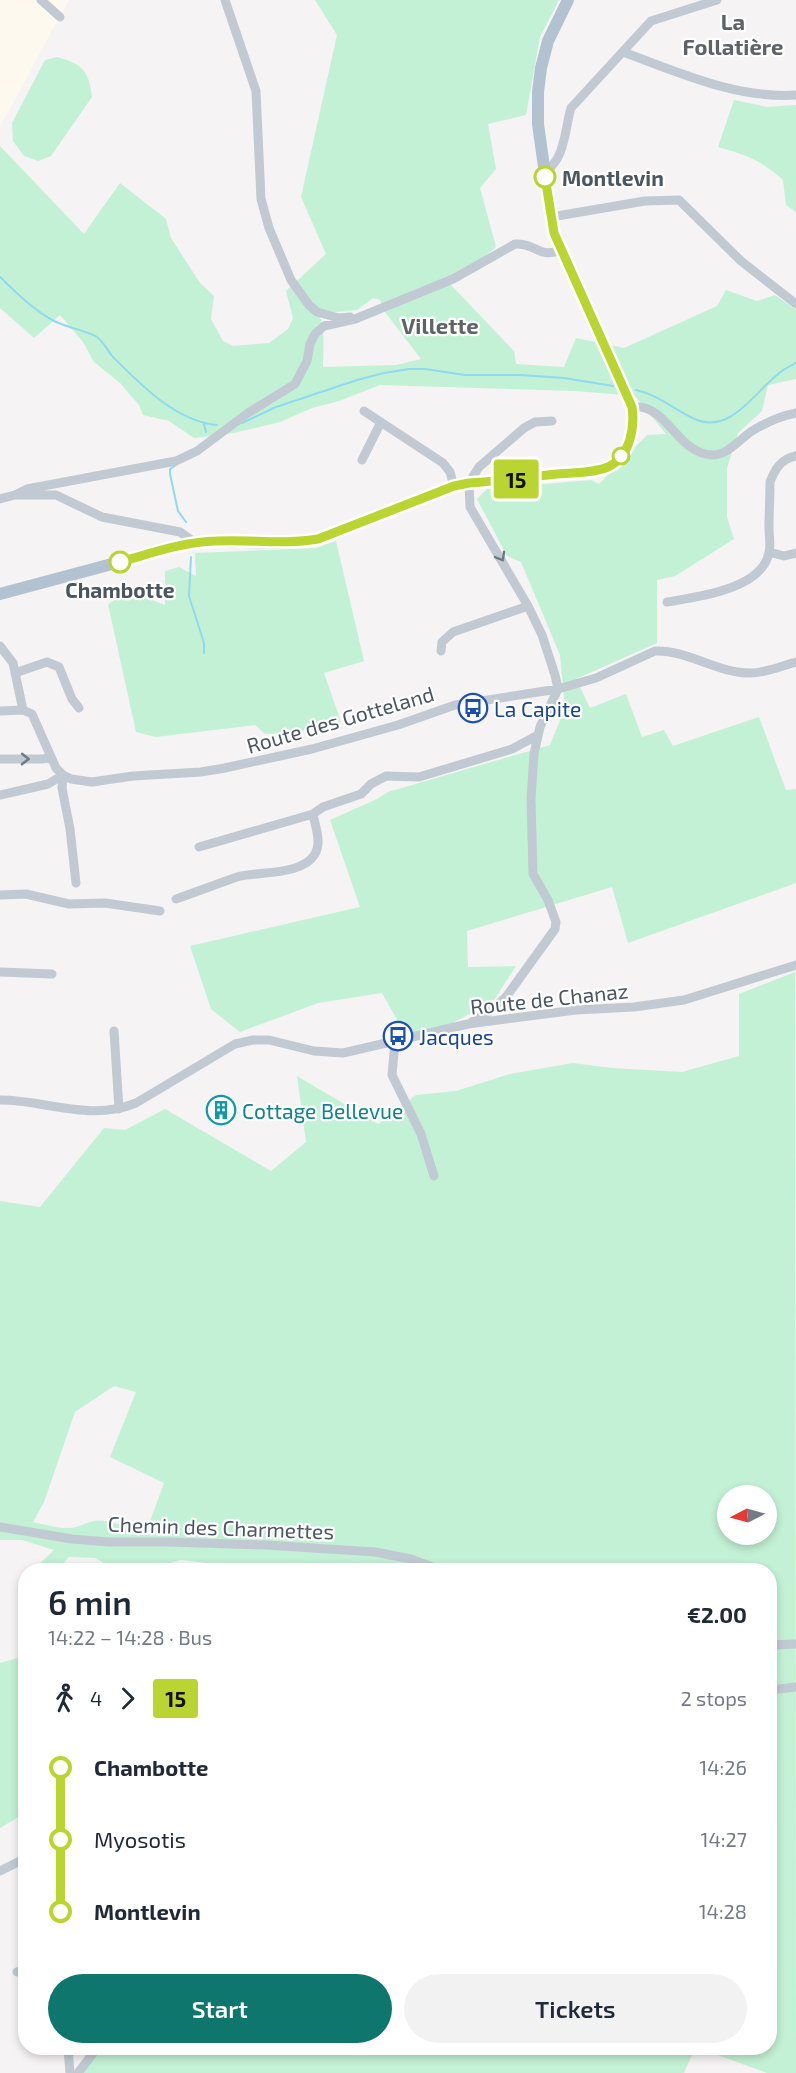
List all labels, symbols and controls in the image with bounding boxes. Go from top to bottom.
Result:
district label: La Follatière [683,8,783,59]
place label: Montlevin [562,165,664,190]
marker: Montlevin [534,166,556,188]
district label: Villette [401,312,479,338]
unlabelled marker [612,447,630,465]
line badge: 15 [489,460,543,498]
text: 15 [506,467,526,492]
marker: Chambotte [109,551,131,573]
one-way arrow [494,551,505,561]
place label: Chambotte [65,577,175,602]
street label: Route des Gotteland [243,680,437,758]
bus stop icon: La Capite [457,692,489,724]
place label: La Capite [494,696,581,721]
one-way arrow [21,752,30,765]
street label: Route de Chanaz [469,977,629,1019]
bus stop icon: Jacques [382,1020,414,1052]
place label: Jacques [419,1024,494,1049]
building icon: Cottage Bellevue [205,1094,237,1126]
place label: Cottage Bellevue [242,1098,403,1123]
north arrow [717,1485,777,1545]
map controls [717,1485,777,1545]
street label: Chemin des Charmettes [107,1511,335,1543]
text: 6 min [48,1582,132,1622]
text: €2.00 [687,1601,747,1627]
text: 14:22 – 14:28 · Bus [48,1625,212,1649]
icon: walk [48,1682,81,1715]
icon: forward [111,1682,144,1715]
text: 4 [90,1686,102,1710]
text: 15 [165,1686,186,1711]
text: 2 stops [680,1686,747,1710]
text: Chambotte [94,1754,209,1780]
text: 14:26 [699,1755,747,1779]
text: Myosotis [94,1826,186,1852]
text: 14:27 [701,1827,747,1851]
text: Montlevin [94,1898,201,1924]
text: 14:28 [699,1899,747,1923]
button: Start [48,1974,392,2043]
button: Tickets [404,1974,747,2043]

